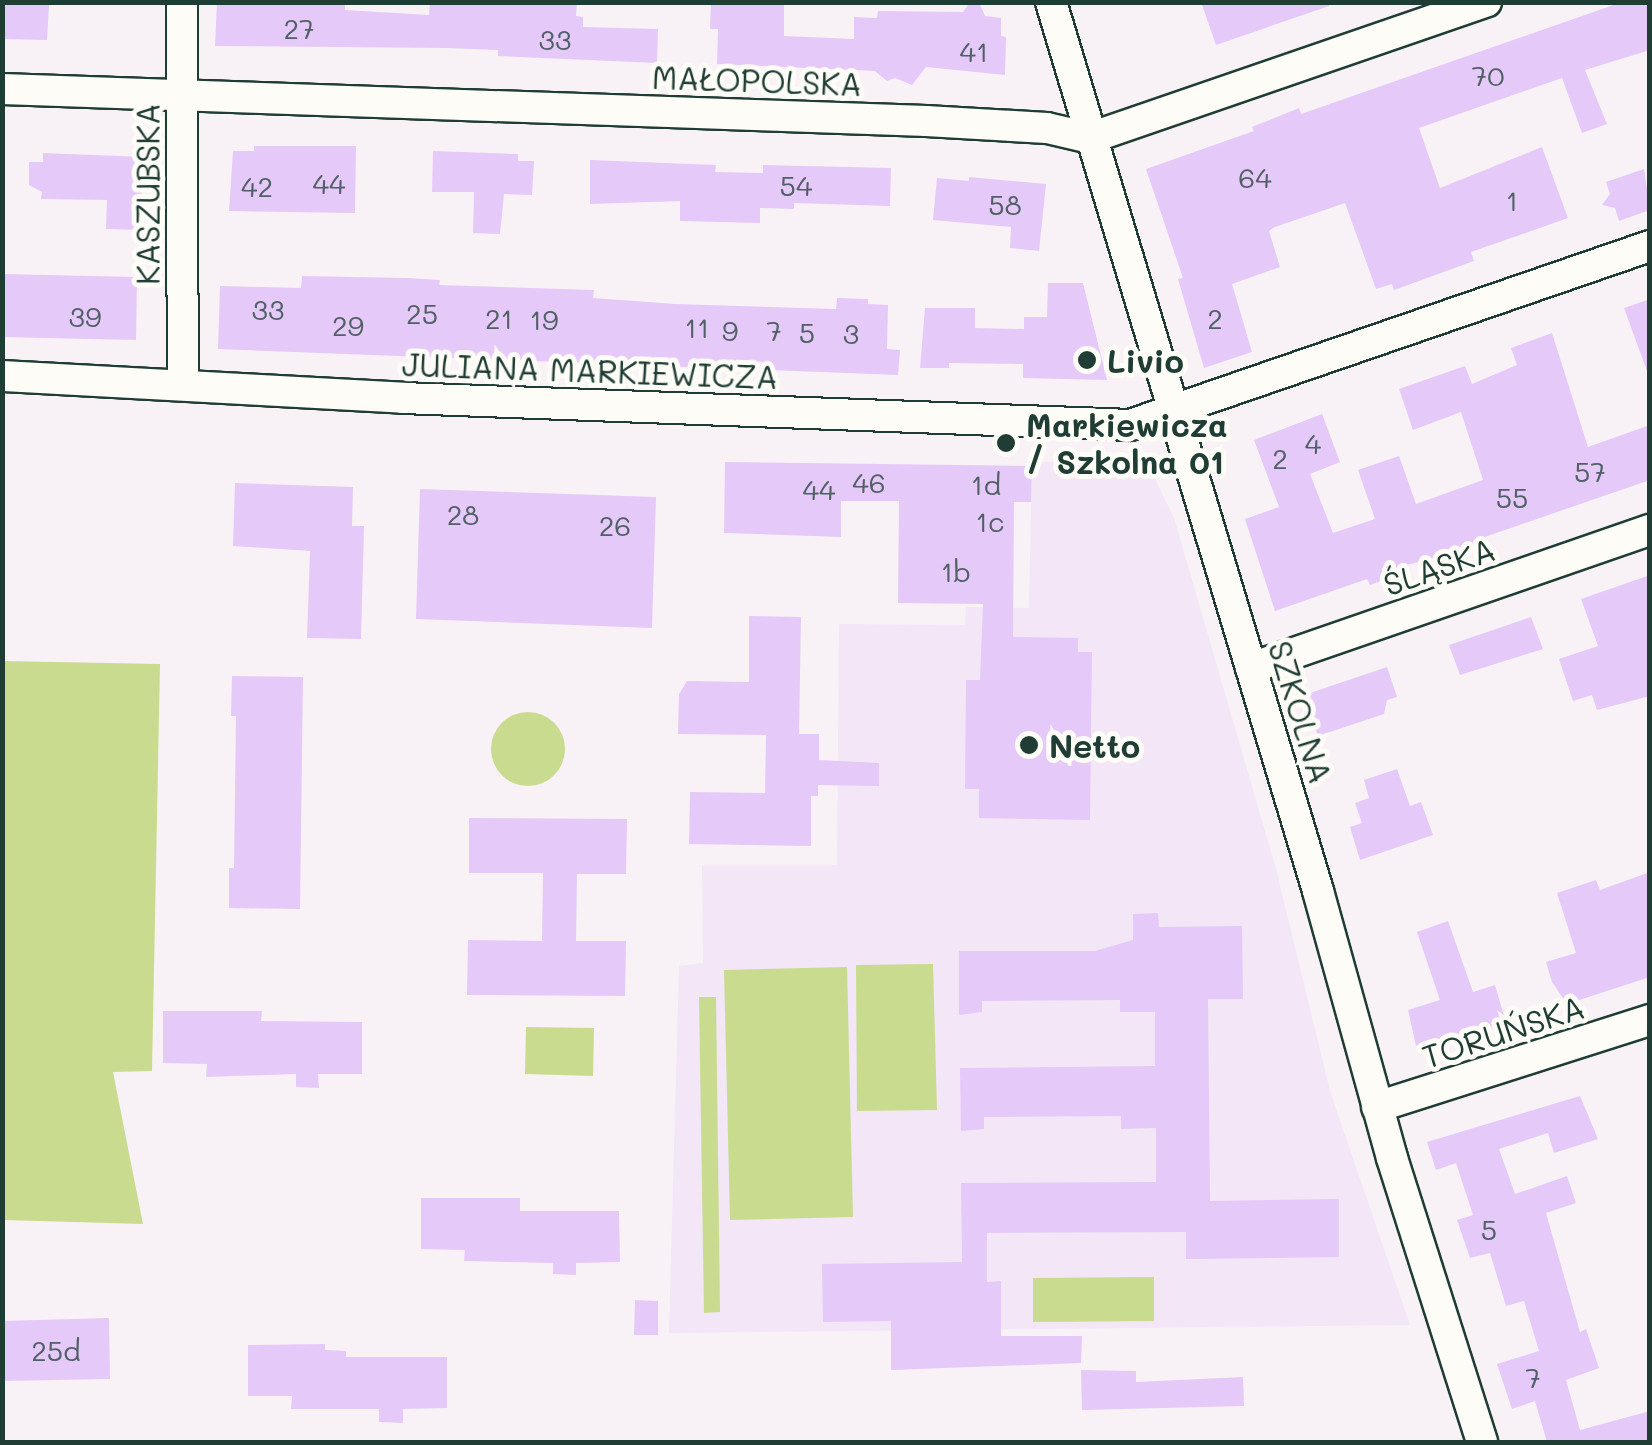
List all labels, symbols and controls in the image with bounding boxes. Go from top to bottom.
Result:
house number: 27 [283,11,315,45]
house number: 33 [539,22,571,56]
house number: 41 [960,34,988,68]
street label: MAŁOPOLSKA [651,57,863,103]
house number: 70 [1472,58,1504,92]
street label: KASZUBSKA [128,103,166,285]
house number: 64 [1238,160,1272,194]
house number: 44 [313,166,345,200]
house number: 54 [780,168,812,202]
house number: 42 [241,169,273,203]
house number: 1 [1506,183,1518,217]
house number: 58 [988,187,1022,221]
house number: 33 [252,292,284,326]
house number: 25 [406,296,438,330]
house number: 39 [69,299,101,333]
house number: 21 [485,301,513,335]
house number: 2 [1207,301,1223,335]
house number: 19 [529,302,559,336]
house number: 29 [332,308,364,342]
house number: 11 [684,310,710,344]
house number: 9 [722,313,738,347]
house number: 7 [766,313,782,347]
house number: 5 [799,315,815,349]
house number: 3 [843,316,859,350]
place label: Livio [1107,341,1184,379]
street label: JULIANA MARKIEWICZA [401,344,779,396]
marker: Livio [1076,349,1098,371]
place label: Markiewicza / Szkolna 01 [1026,406,1228,481]
house number: 4 [1305,426,1321,460]
marker: Markiewicza / Szkolna 01 [995,432,1017,454]
house number: 2 [1272,441,1288,475]
house number: 57 [1574,454,1606,488]
house number: 46 [852,465,886,499]
house number: 1d [971,467,1001,501]
house number: 44 [803,472,835,506]
house number: 55 [1496,480,1528,514]
house number: 28 [447,497,479,531]
house number: 1c [976,504,1004,538]
house number: 26 [599,508,631,542]
street label: ŚLĄSKA [1378,529,1500,603]
house number: 1b [941,554,971,588]
street label: SZKOLNA [1261,636,1341,788]
place label: Netto [1049,726,1140,764]
marker: Netto [1018,734,1040,756]
street label: TORUŃSKA [1417,987,1589,1075]
house number: 5 [1481,1212,1497,1246]
house number: 25d [31,1333,81,1367]
house number: 7 [1525,1360,1541,1394]

